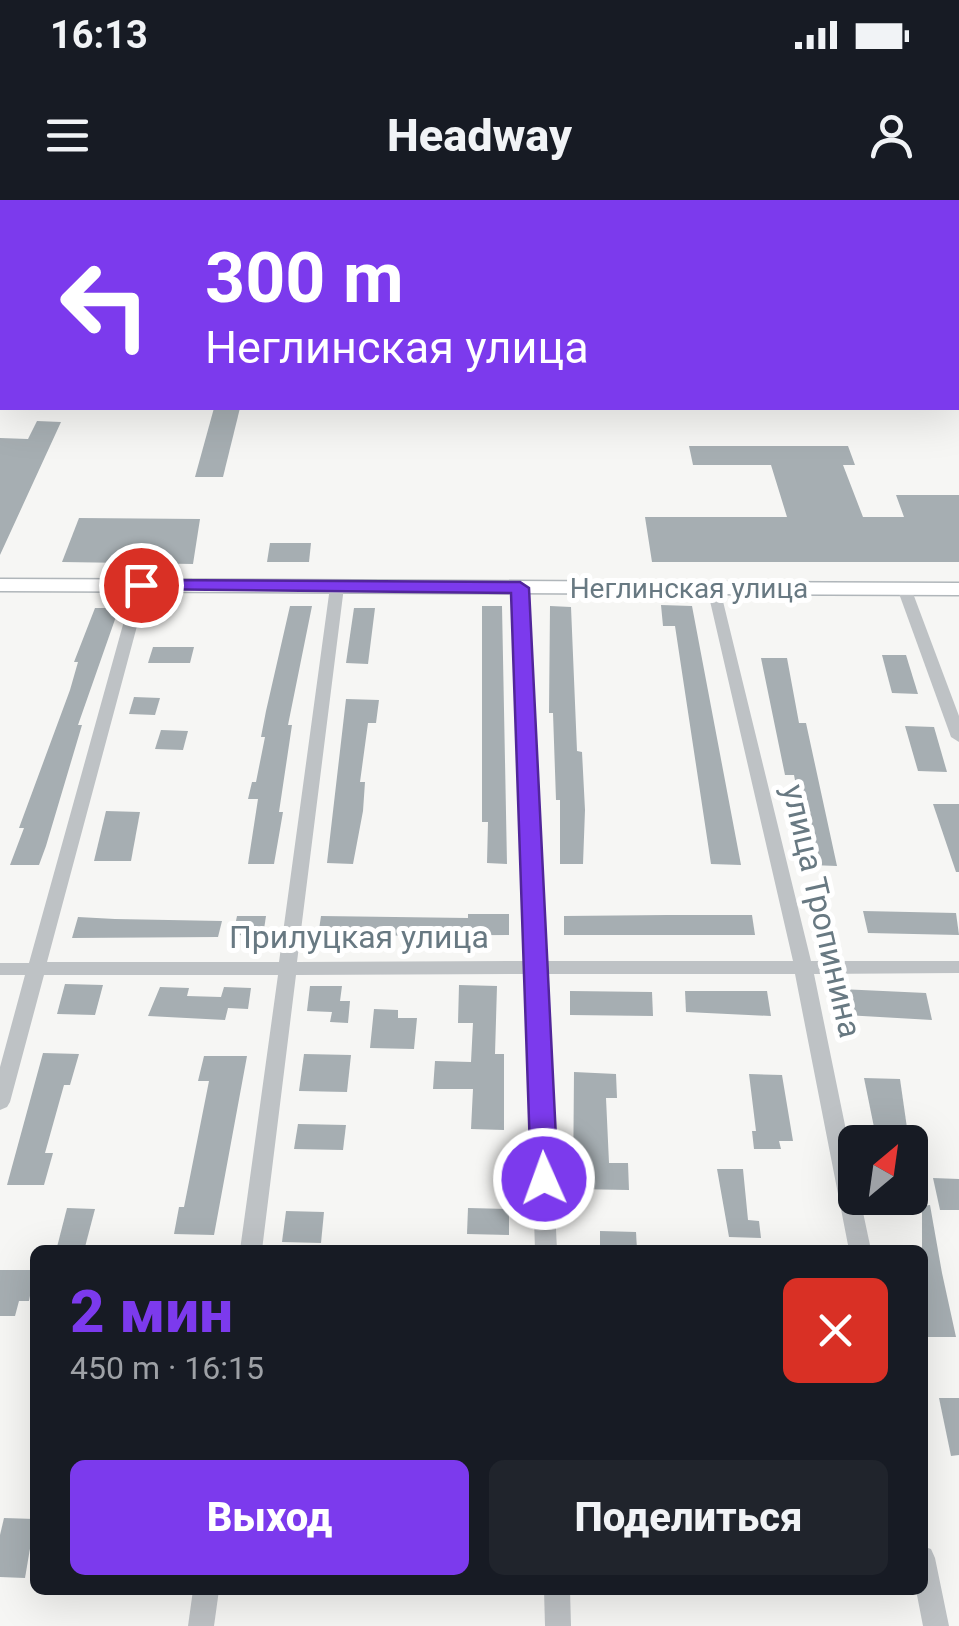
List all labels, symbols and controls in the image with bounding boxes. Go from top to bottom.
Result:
text: 16:13 [50,13,148,57]
icon: menu [40,108,95,163]
icon: person [864,108,919,163]
text: Headway [387,109,572,162]
text: 300 m [205,237,404,319]
icon: left [40,240,170,370]
text: Неглинская улица [205,321,589,374]
pin [99,543,184,628]
icon: arrive [114,558,169,613]
street label: Неглинская улица [570,572,808,605]
street label: улица Тропинина [774,781,870,1041]
street label: Прилуцкая улица [229,918,489,956]
north arrow [838,1125,928,1215]
map controls [838,1125,928,1215]
position arrow [492,1127,596,1231]
text: 2 мин [70,1276,233,1347]
button: close [783,1278,888,1383]
text: 450 m · 16:15 [70,1349,264,1387]
button: Выход [70,1460,469,1575]
button: Поделиться [489,1460,888,1575]

